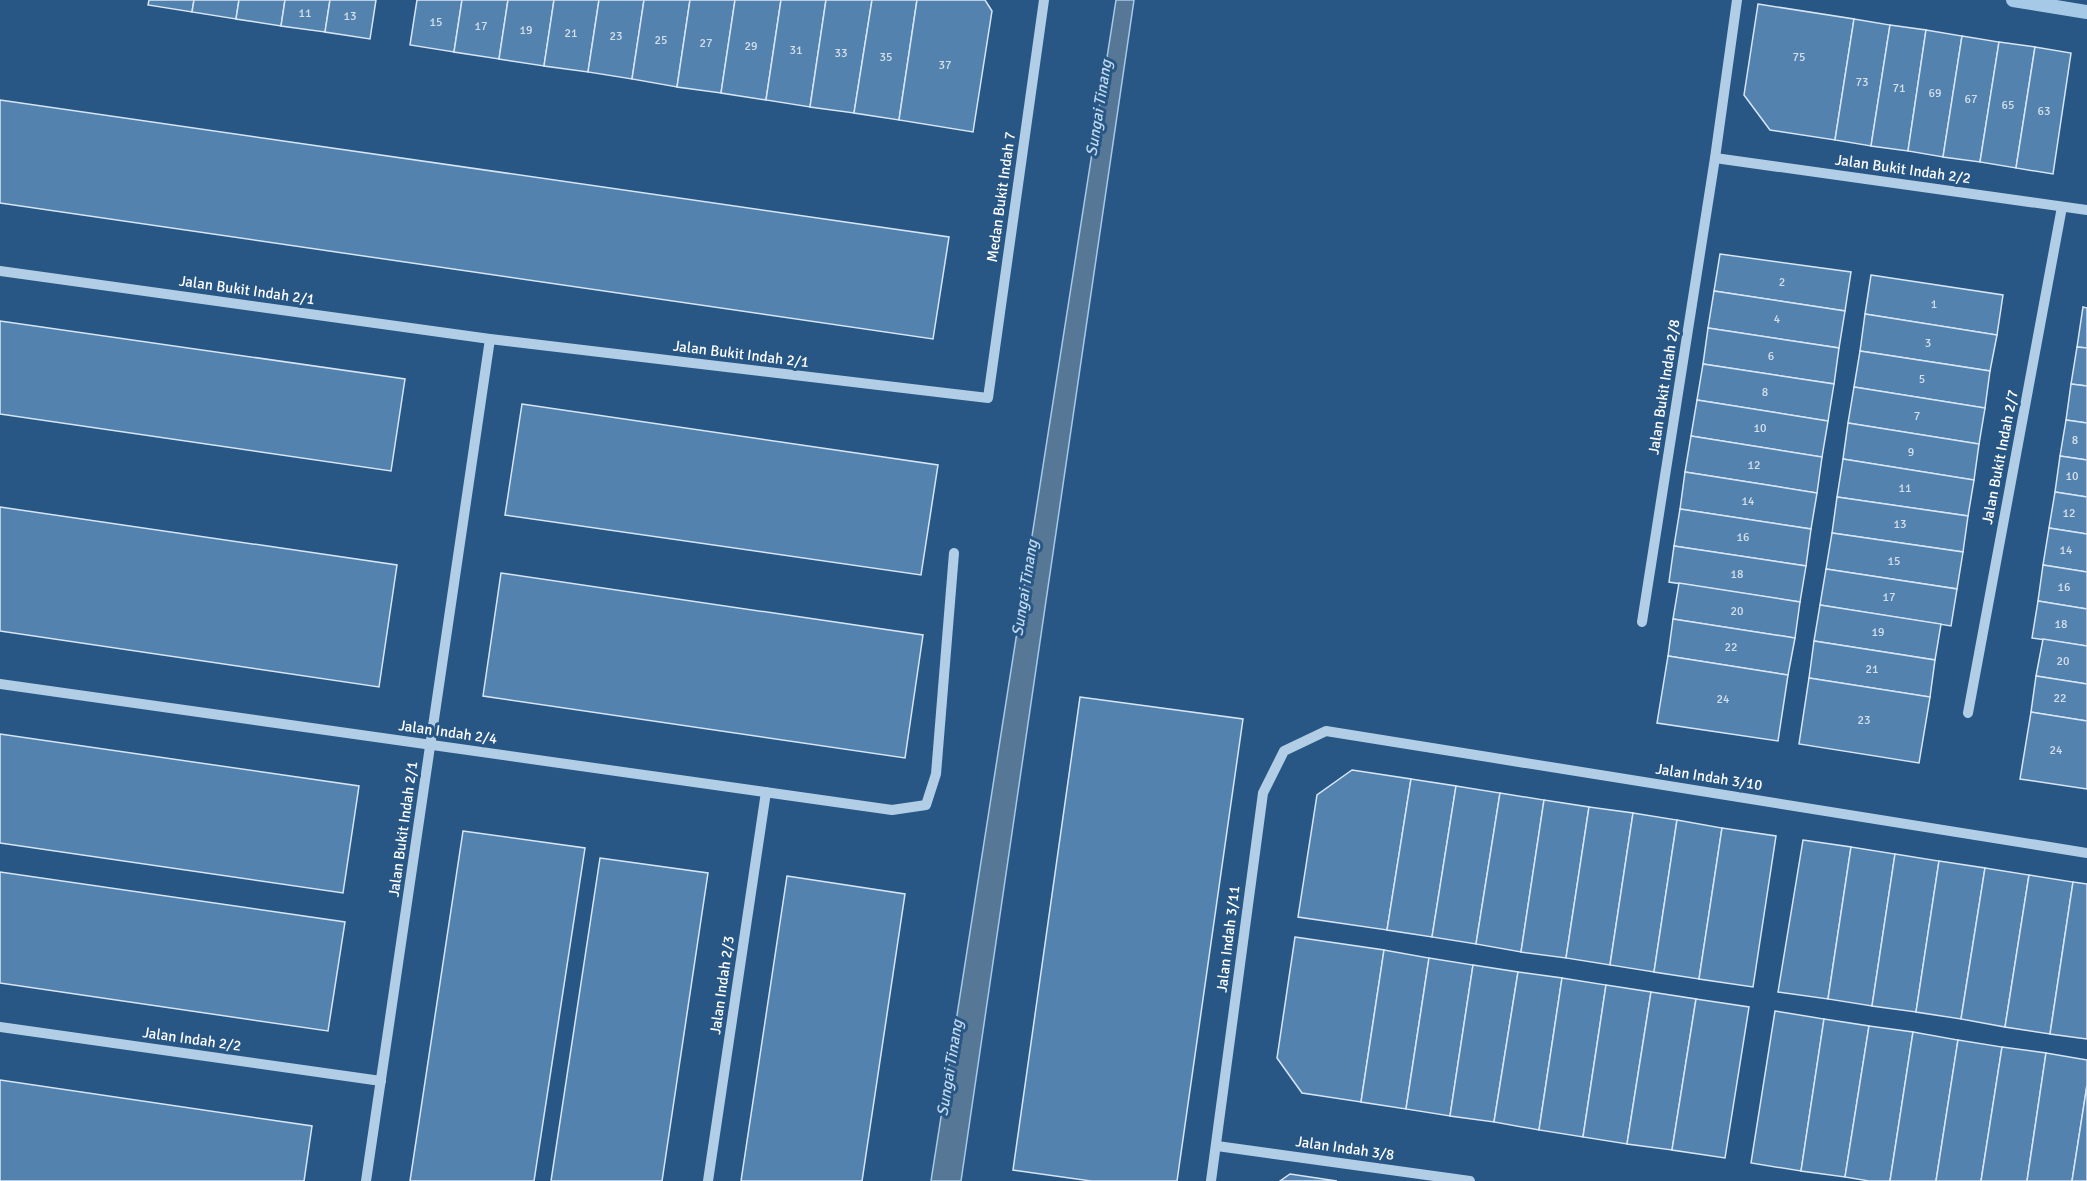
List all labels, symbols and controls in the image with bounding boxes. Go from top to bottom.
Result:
house number: 11 [299,6,311,21]
house number: 13 [344,9,356,24]
house number: 15 [430,15,442,30]
house number: 17 [475,19,487,34]
house number: 19 [520,23,532,38]
house number: 21 [565,26,577,41]
house number: 23 [610,29,622,44]
house number: 25 [655,33,667,48]
house number: 27 [700,36,712,51]
house number: 29 [745,39,757,54]
house number: 31 [790,43,802,58]
house number: 33 [835,46,847,61]
house number: 35 [880,50,892,65]
house number: 75 [1793,50,1805,65]
water label: Sungai Tinang [1082,57,1117,157]
house number: 37 [939,58,951,73]
house number: 73 [1856,75,1868,90]
house number: 71 [1893,81,1905,96]
house number: 69 [1929,86,1941,101]
house number: 67 [1965,92,1977,107]
house number: 65 [2002,98,2014,113]
house number: 63 [2038,104,2050,119]
street label: Medan Bukit Indah 7 [983,131,1019,263]
street label: Jalan Bukit Indah 2/2 [1834,151,1972,187]
street label: Jalan Bukit Indah 2/1 [178,272,316,308]
house number: 2 [1779,275,1785,290]
house number: 1 [1931,297,1937,312]
house number: 4 [1774,312,1781,327]
street label: Jalan Bukit Indah 2/8 [1644,318,1684,456]
house number: 3 [1925,336,1931,351]
street label: Jalan Bukit Indah 2/1 [672,337,810,371]
house number: 6 [1768,349,1774,364]
house number: 5 [1919,372,1925,387]
house number: 8 [1762,385,1768,400]
street label: Jalan Bukit Indah 2/7 [1978,388,2022,526]
house number: 7 [1914,409,1920,424]
house number: 10 [1754,421,1766,436]
house number: 8 [2072,433,2078,448]
house number: 9 [1908,445,1914,460]
house number: 12 [1748,458,1760,473]
house number: 10 [2066,469,2078,484]
house number: 11 [1899,481,1911,496]
house number: 14 [1742,494,1755,509]
house number: 12 [2063,506,2075,521]
house number: 13 [1894,517,1906,532]
house number: 16 [1737,530,1749,545]
water label: Sungai Tinang [1008,537,1043,637]
house number: 14 [2060,543,2073,558]
house number: 15 [1888,554,1900,569]
house number: 18 [1731,567,1743,582]
house number: 16 [2058,580,2070,595]
house number: 17 [1883,590,1895,605]
house number: 20 [1731,604,1743,619]
house number: 18 [2055,617,2067,632]
house number: 19 [1872,625,1884,640]
house number: 22 [1725,640,1737,655]
house number: 20 [2057,654,2069,669]
house number: 21 [1866,662,1878,677]
house number: 22 [2054,691,2066,706]
house number: 24 [1717,692,1730,707]
house number: 23 [1858,713,1870,728]
street label: Jalan Indah 2/4 [397,716,499,748]
house number: 24 [2050,743,2063,758]
street label: Jalan Bukit Indah 2/1 [385,760,421,898]
street label: Jalan Indah 3/10 [1654,760,1764,794]
street label: Jalan Indah 3/11 [1213,884,1243,994]
street label: Jalan Indah 2/3 [706,934,738,1036]
water label: Sungai Tinang [933,1017,968,1117]
street label: Jalan Indah 2/2 [141,1023,243,1055]
street label: Jalan Indah 3/8 [1294,1132,1396,1164]

